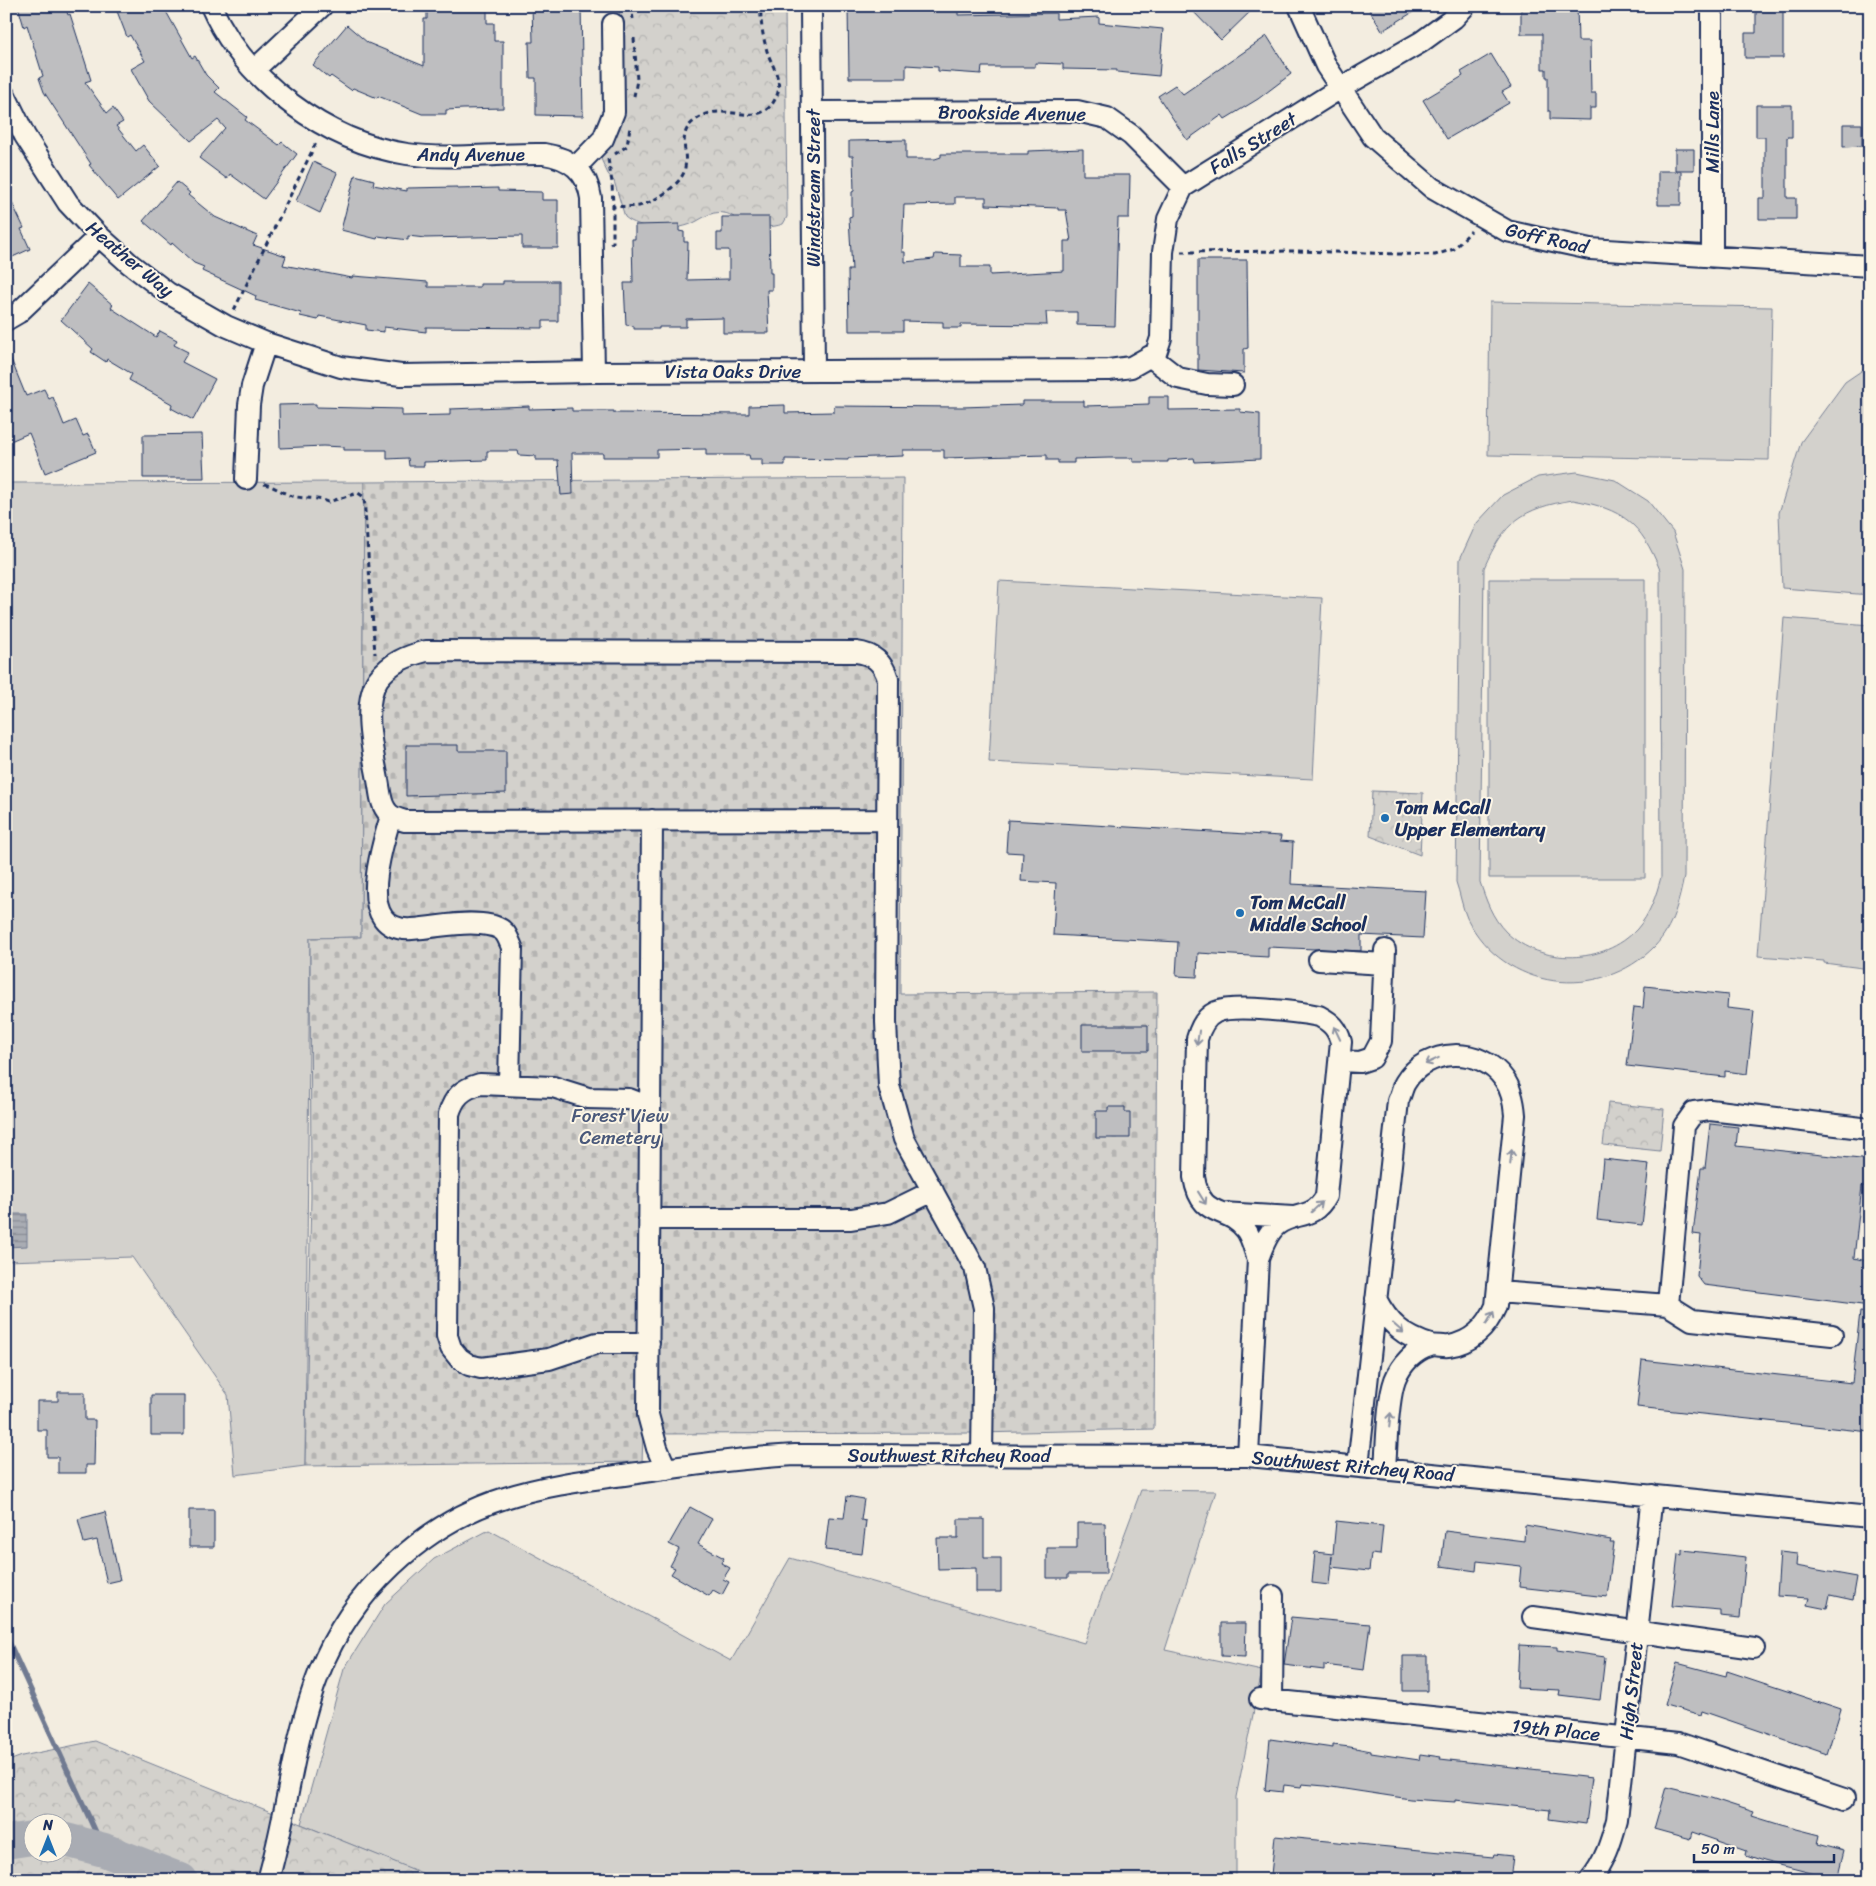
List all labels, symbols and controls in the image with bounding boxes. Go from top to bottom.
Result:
street label: Mills Lane [1696,91,1729,173]
street label: Brookside Avenue [938,95,1087,131]
street label: Falls Street [1202,102,1305,183]
street label: Windstream Street [797,108,830,267]
street label: Andy Avenue [416,138,525,171]
street label: Heather Way [78,212,182,306]
street label: Goff Road [1502,212,1594,264]
street label: Vista Oaks Drive [665,355,802,388]
place label: Tom McCall Upper Elementary [1395,791,1547,846]
marker: Tom McCall Upper Elementary [1379,812,1391,824]
place label: Tom McCall Middle School [1249,886,1367,941]
marker: Tom McCall Middle School [1234,907,1246,919]
one-way arrow [1331,1026,1341,1041]
one-way arrow [1193,1029,1203,1045]
one-way arrow [1425,1056,1440,1066]
park label: Forest View Cemetery [571,1099,669,1154]
one-way arrow [1506,1150,1516,1166]
one-way arrow [1197,1191,1207,1205]
one-way arrow [1310,1202,1323,1213]
one-way arrow [1485,1310,1495,1325]
one-way arrow [1391,1323,1404,1334]
one-way arrow [1385,1412,1394,1428]
street label: Southwest Ritchey Road [847,1439,1053,1472]
street label: Southwest Ritchey Road [1250,1441,1458,1491]
street label: High Street [1609,1640,1653,1742]
street label: 19th Place [1510,1709,1602,1751]
text: N [42,1813,53,1838]
north arrow [22,1814,72,1864]
scale bar [1694,1831,1834,1863]
text: 50 m [1701,1836,1736,1862]

